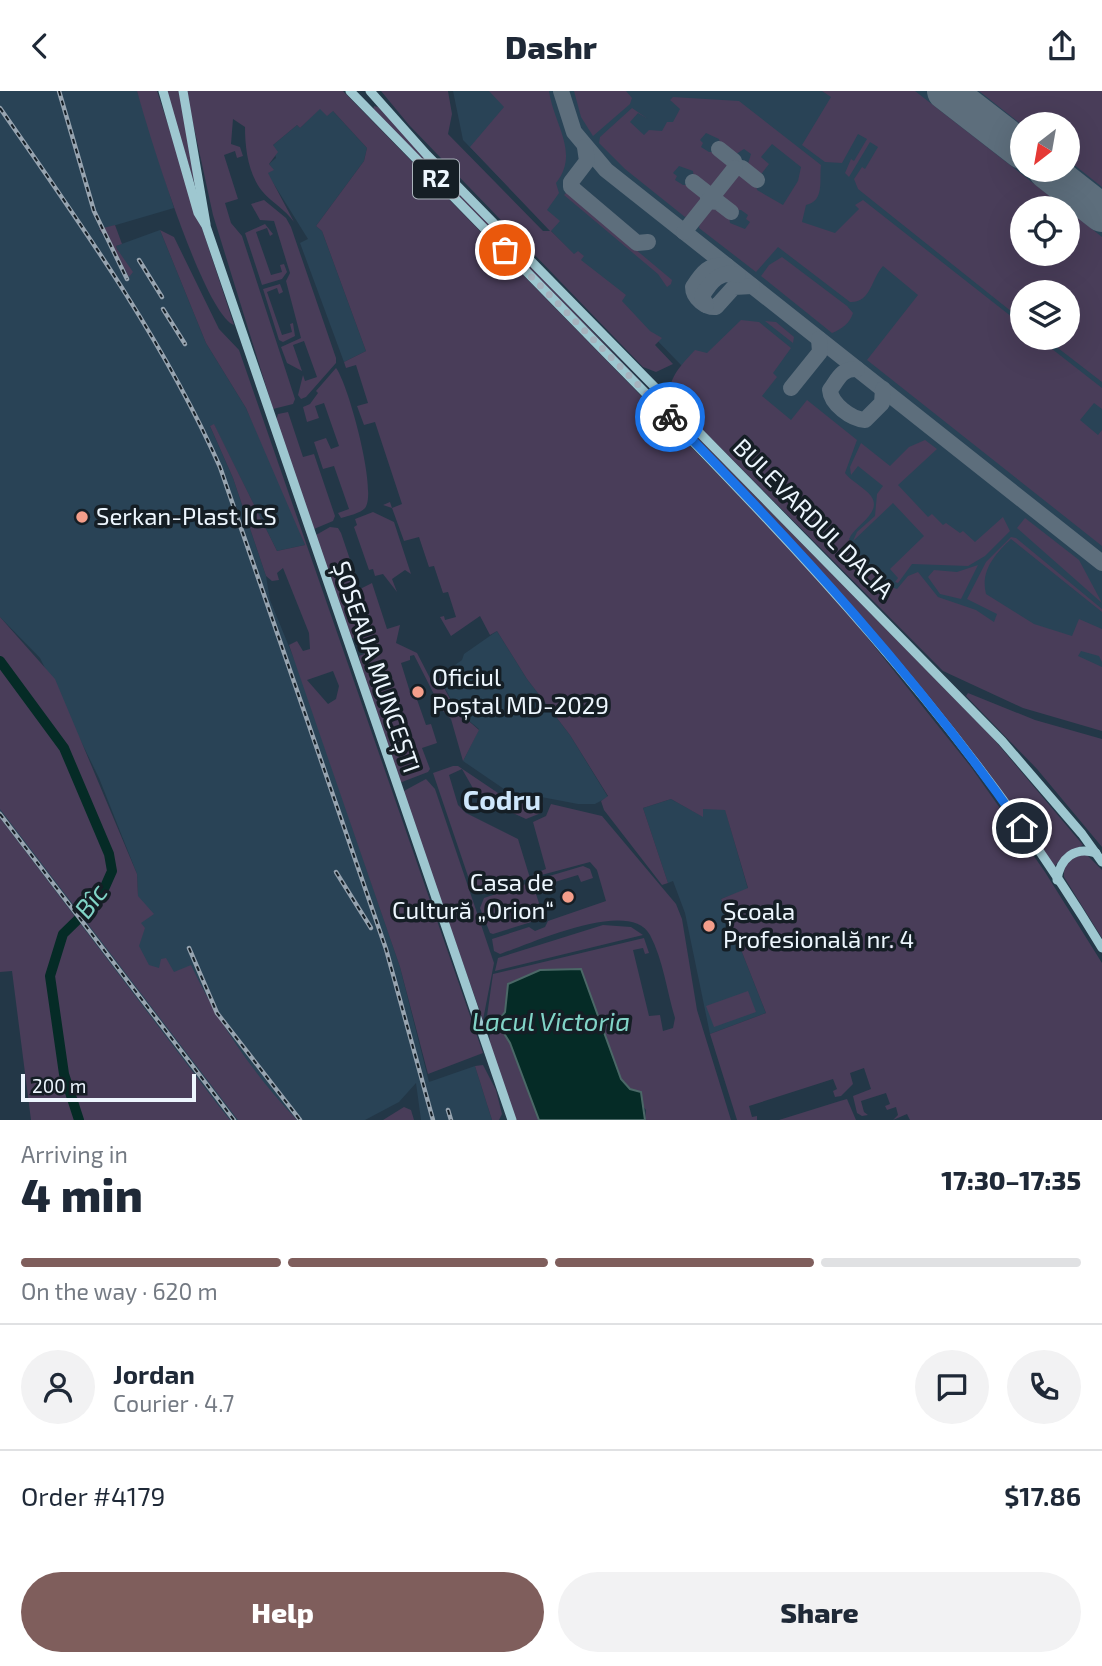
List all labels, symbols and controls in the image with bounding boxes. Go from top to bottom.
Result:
icon: back [21,27,59,65]
text: Dashr [505,27,597,65]
icon: share [1043,27,1081,65]
north arrow [1010,112,1080,182]
map controls [1010,112,1080,350]
road number: R2 [413,159,459,199]
button: locate [1010,196,1080,266]
pin [475,220,535,280]
icon: bag [486,231,524,269]
button: layers [1010,280,1080,350]
courier [635,382,705,452]
icon: bike [651,398,689,436]
street label: BULEVARDUL DACIA [728,432,900,604]
place label: Serkan-Plast ICS [96,501,277,530]
marker: Serkan-Plast ICS [74,509,90,525]
street label: ȘOSEAUA MUNCEȘTI [326,557,427,777]
place label: Oficiul Poștal MD-2029 [432,662,609,721]
marker: Oficiul Poștal MD-2029 [410,684,426,700]
district label: Codru [463,782,541,816]
pin [992,798,1052,858]
icon: home [1003,809,1041,847]
place label: Casa de Cultură „Orion“ [392,867,554,924]
water label: Bîc [67,876,113,923]
marker: Casa de Cultură „Orion“ [560,889,576,905]
place label: Școala Profesională nr. 4 [723,896,914,953]
marker: Școala Profesională nr. 4 [701,918,717,934]
water label: Lacul Victoria [472,1005,630,1036]
scale bar [21,1071,196,1103]
text: 200 m [32,1074,86,1097]
text: Arriving in [21,1140,128,1168]
text: 17:30–17:35 [941,1164,1081,1195]
text: 4 min [21,1166,143,1221]
text: On the way · 620 m [21,1277,218,1305]
button: person [21,1350,95,1424]
button: chat [915,1350,989,1424]
button: phone [1007,1350,1081,1424]
text: Jordan [113,1358,195,1389]
text: Courier · 4.7 [113,1389,234,1417]
text: Order #4179 [21,1480,165,1511]
text: $17.86 [1004,1480,1081,1511]
button: Help [21,1572,544,1652]
button: Share [558,1572,1081,1652]

